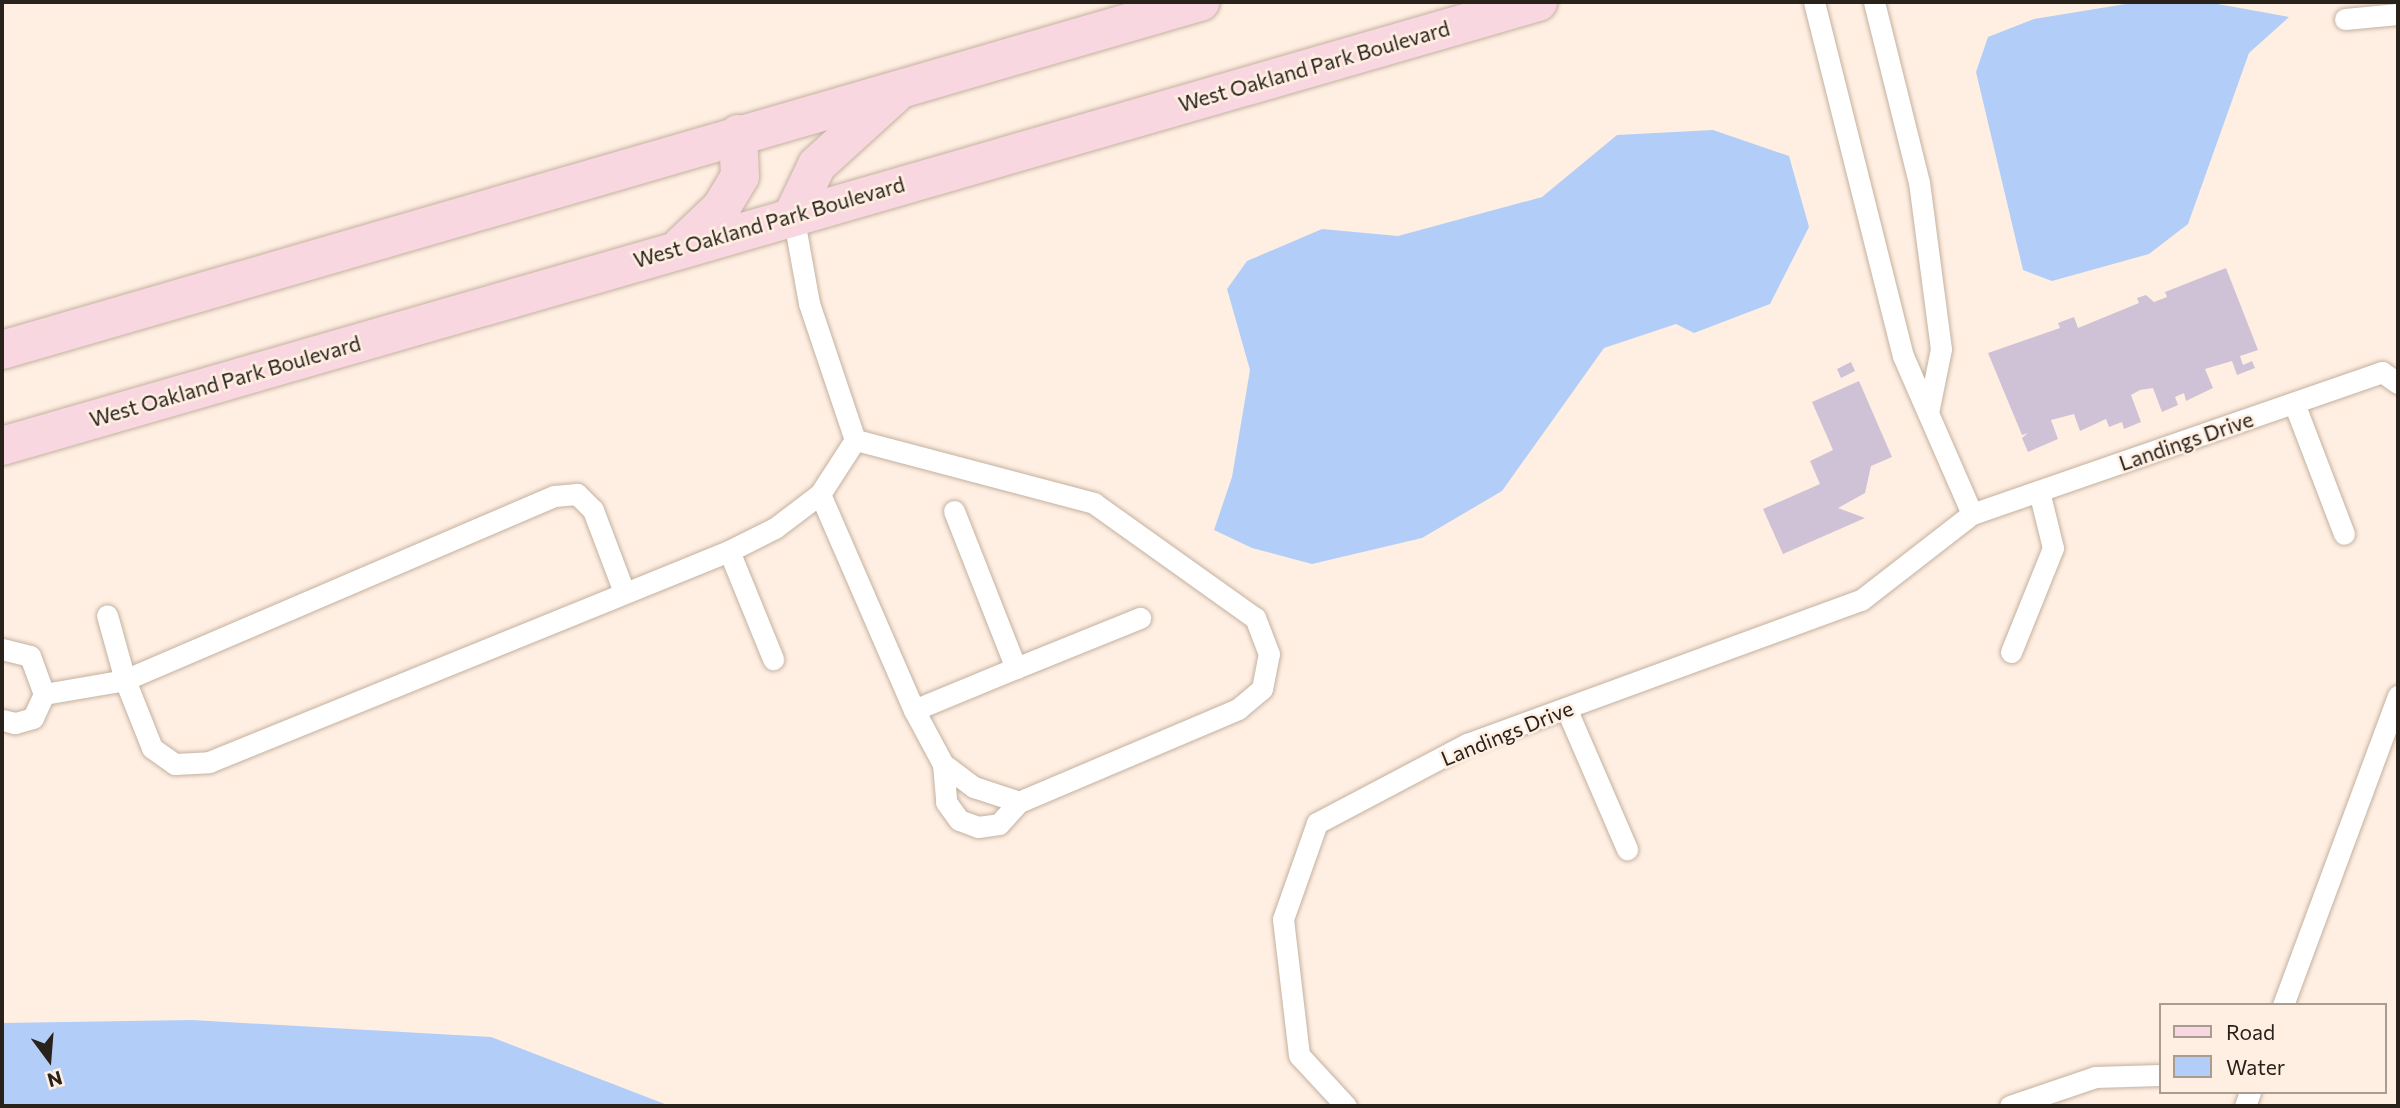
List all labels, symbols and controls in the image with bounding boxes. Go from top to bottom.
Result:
street label: West Oakland Park Boulevard [1176,15,1452,117]
street label: West Oakland Park Boulevard [631,171,907,273]
street label: West Oakland Park Boulevard [87,330,363,432]
street label: Landings Drive [2116,406,2256,476]
street label: Landings Drive [1437,695,1577,771]
legend [2158,1003,2386,1094]
text: Road [2226,1019,2275,1044]
north arrow [14,1024,84,1094]
text: Water [2226,1054,2285,1079]
text: N [45,1067,65,1093]

